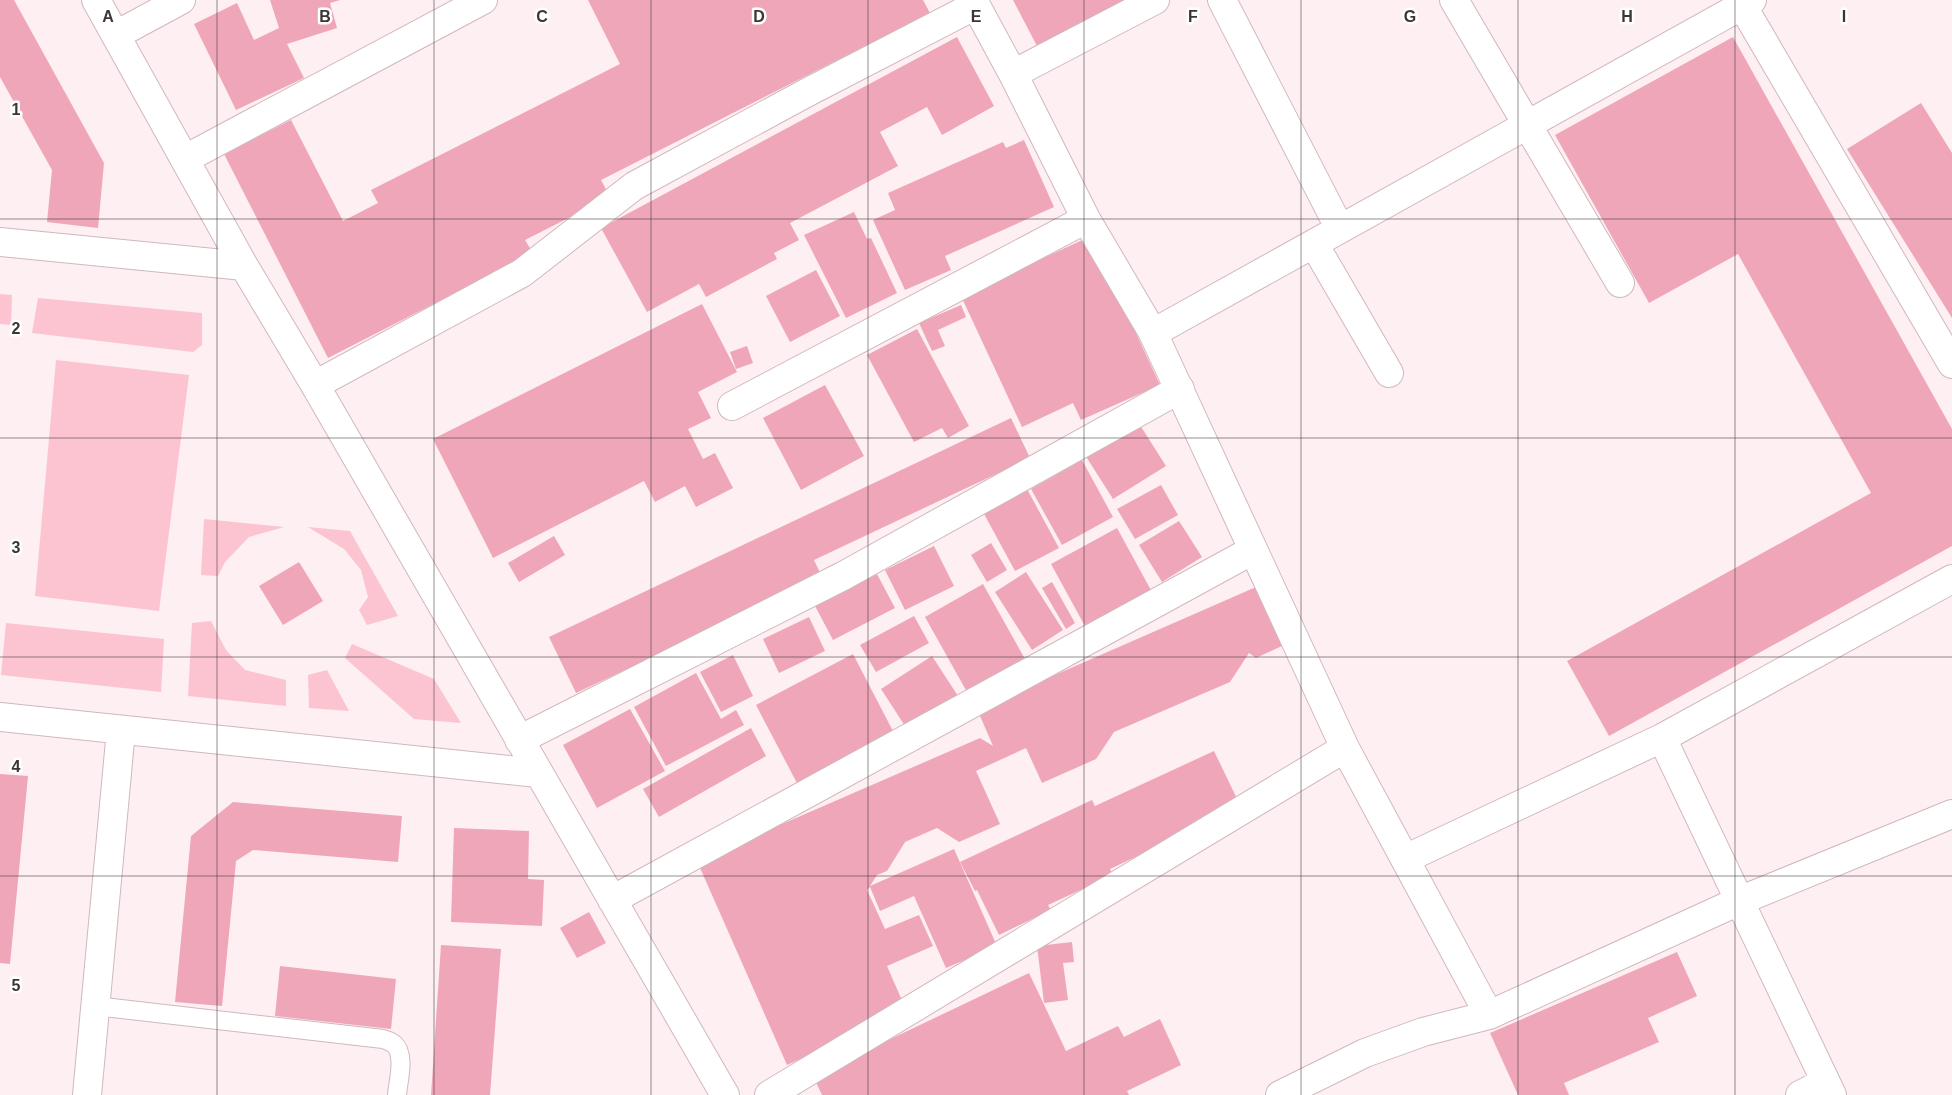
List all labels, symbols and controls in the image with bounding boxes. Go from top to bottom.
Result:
text: A [102,8,114,25]
text: B [319,8,331,25]
text: C [536,8,548,25]
text: D [753,8,765,25]
text: E [971,8,982,25]
text: F [1188,8,1198,25]
text: G [1404,8,1416,25]
text: H [1621,8,1633,25]
text: I [1842,8,1846,25]
text: 1 [12,101,21,118]
text: 2 [12,320,21,337]
text: 3 [12,539,21,556]
text: 4 [12,758,21,775]
text: 5 [12,977,21,994]

